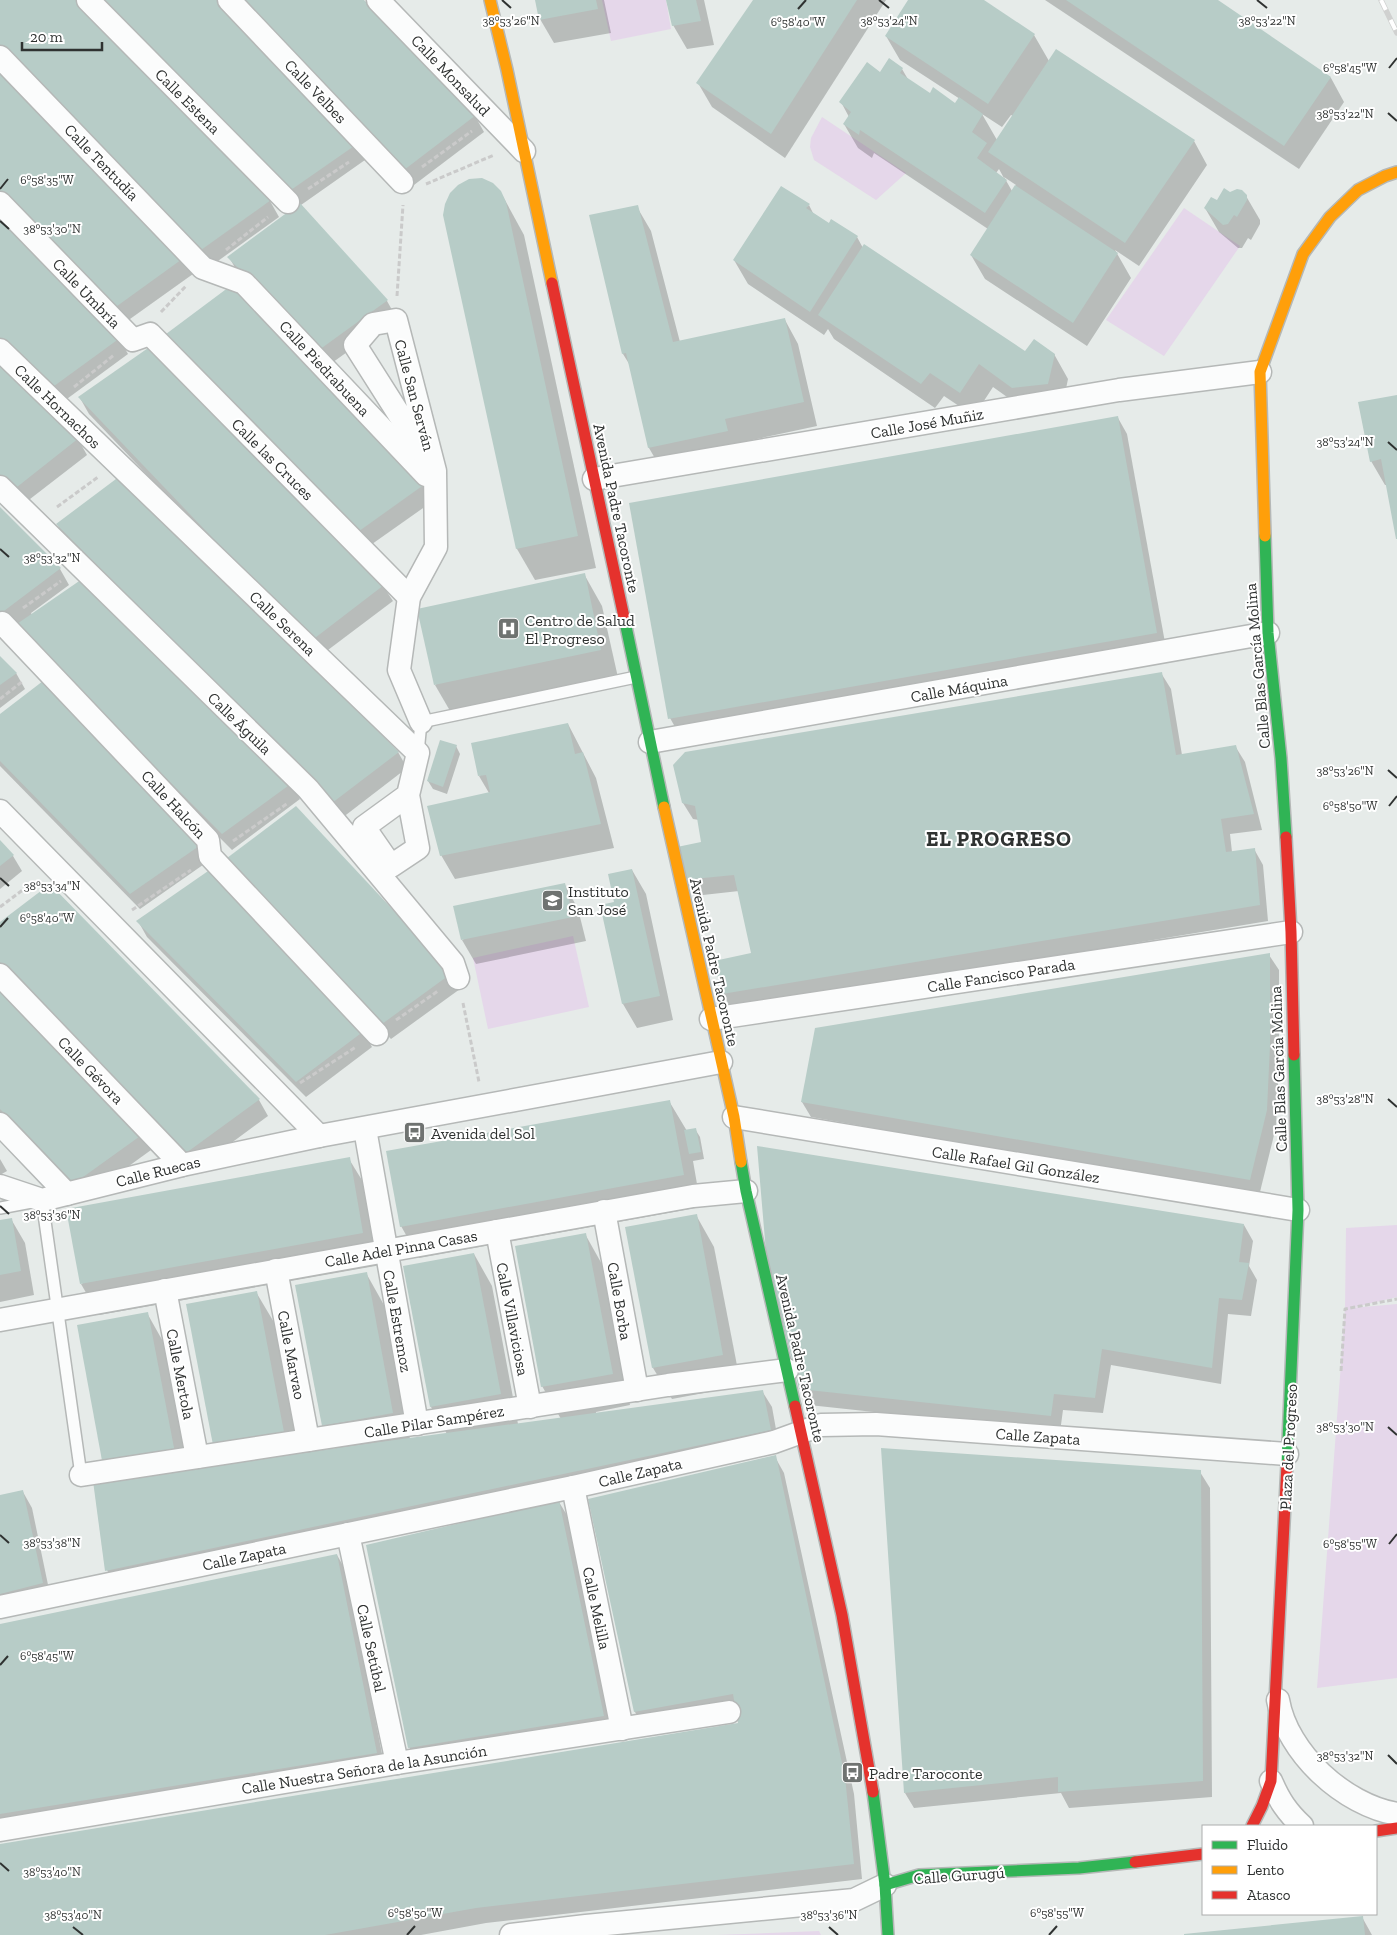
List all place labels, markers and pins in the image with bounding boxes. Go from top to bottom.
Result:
place label: Centro de Salud El Progreso [525,611,635,648]
hospital icon: Centro de Salud El Progreso [497,617,521,641]
place label: Instituto San José [568,882,629,919]
school or university icon: Instituto San José [540,888,564,912]
bus stop icon: Avenida del Sol [403,1121,427,1145]
place label: Avenida del Sol [431,1124,535,1143]
bus stop icon: Padre Taroconte [841,1761,865,1785]
place label: Padre Taroconte [869,1764,983,1783]

